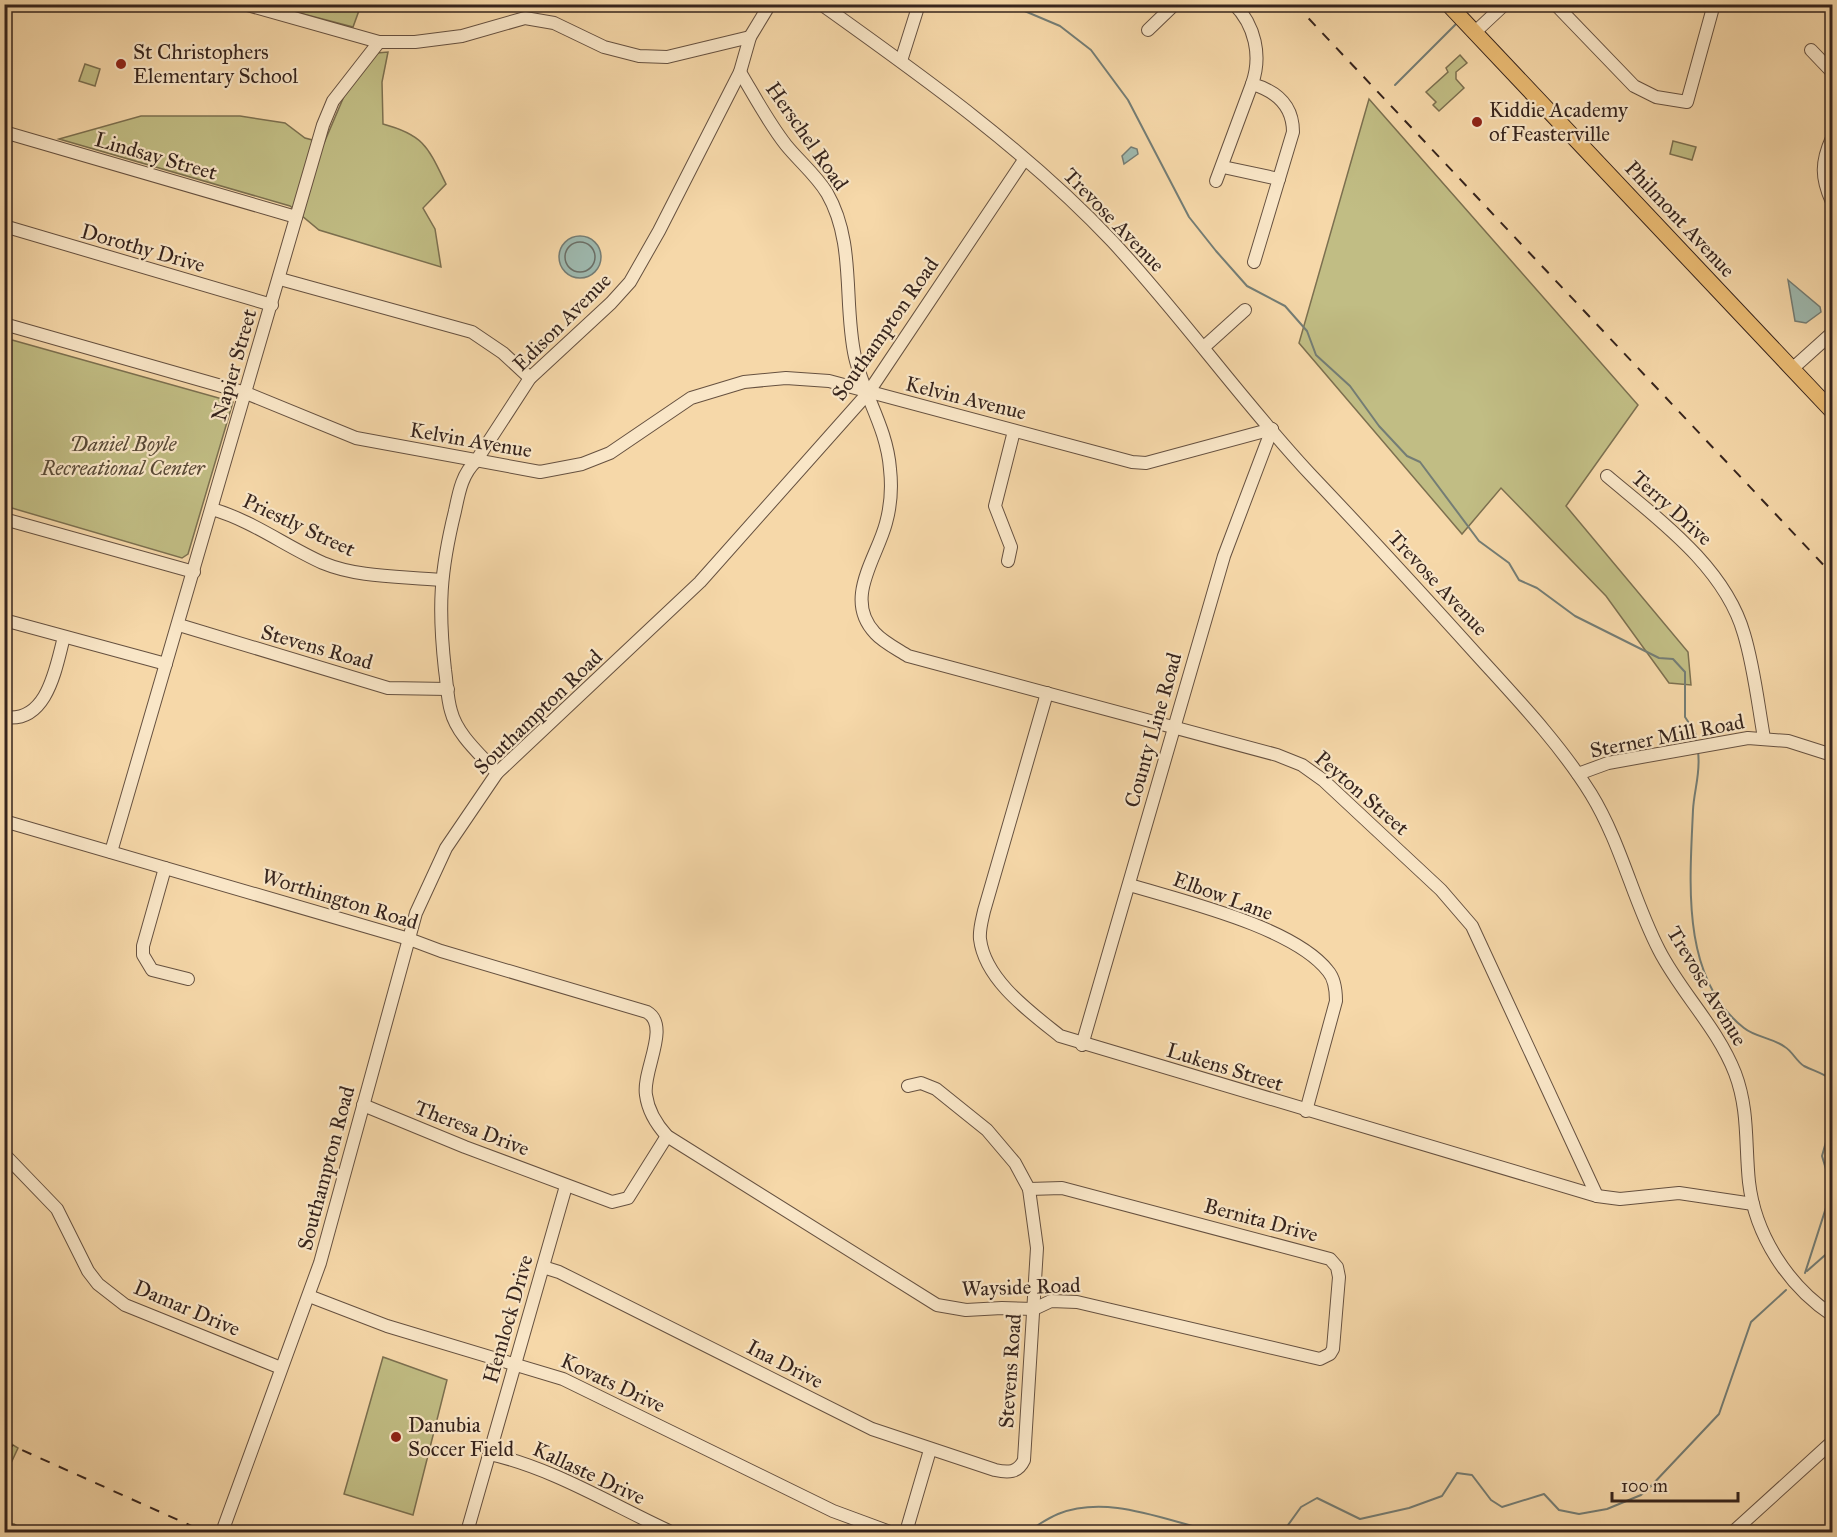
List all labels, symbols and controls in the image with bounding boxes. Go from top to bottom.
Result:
place label: St Christophers Elementary School [133,39,298,89]
marker: St Christophers Elementary School [114,57,128,71]
street label: Herschel Road [760,77,854,196]
place label: Kiddie Academy of Feasterville [1489,97,1629,147]
marker: Kiddie Academy of Feasterville [1470,115,1484,129]
street label: Lindsay Street [92,126,221,186]
street label: Philmont Avenue [1619,155,1741,283]
street label: Trevose Avenue [1058,162,1170,278]
street label: Dorothy Drive [78,218,208,278]
street label: Southampton Road [826,252,944,406]
street label: Edison Avenue [507,267,617,377]
street label: Napier Street [206,305,263,424]
street label: Kelvin Avenue [903,370,1029,426]
street label: Kelvin Avenue [408,416,534,464]
park label: Daniel Boyle Recreational Center [40,431,206,481]
street label: Terry Drive [1626,465,1718,551]
street label: Priestly Street [239,488,360,563]
street label: Trevose Avenue [1382,525,1494,641]
street label: Stevens Road [258,619,376,675]
street label: Southampton Road [468,644,608,780]
street label: County Line Road [1118,649,1188,810]
street label: Sterner Mill Road [1588,708,1747,764]
street label: Peyton Street [1310,745,1415,841]
street label: Worthington Road [259,863,422,935]
street label: Elbow Lane [1170,866,1277,926]
street label: Trevose Avenue [1661,921,1753,1051]
street label: Lukens Street [1163,1037,1287,1097]
street label: Southampton Road [292,1083,361,1253]
street label: Theresa Drive [411,1094,533,1162]
street label: Bernita Drive [1201,1192,1321,1248]
street label: Hemlock Drive [477,1252,539,1386]
street label: Wayside Road [961,1272,1082,1302]
street label: Damar Drive [130,1274,244,1342]
street label: Stevens Road [993,1312,1027,1429]
street label: Ina Drive [742,1334,828,1394]
street label: Kovats Drive [557,1347,670,1419]
place label: Danubia Soccer Field [408,1412,514,1462]
marker: Danubia Soccer Field [389,1430,403,1444]
street label: Kallaste Drive [529,1436,650,1510]
scale bar [1612,1465,1738,1503]
text: 100 m [1621,1475,1668,1497]

